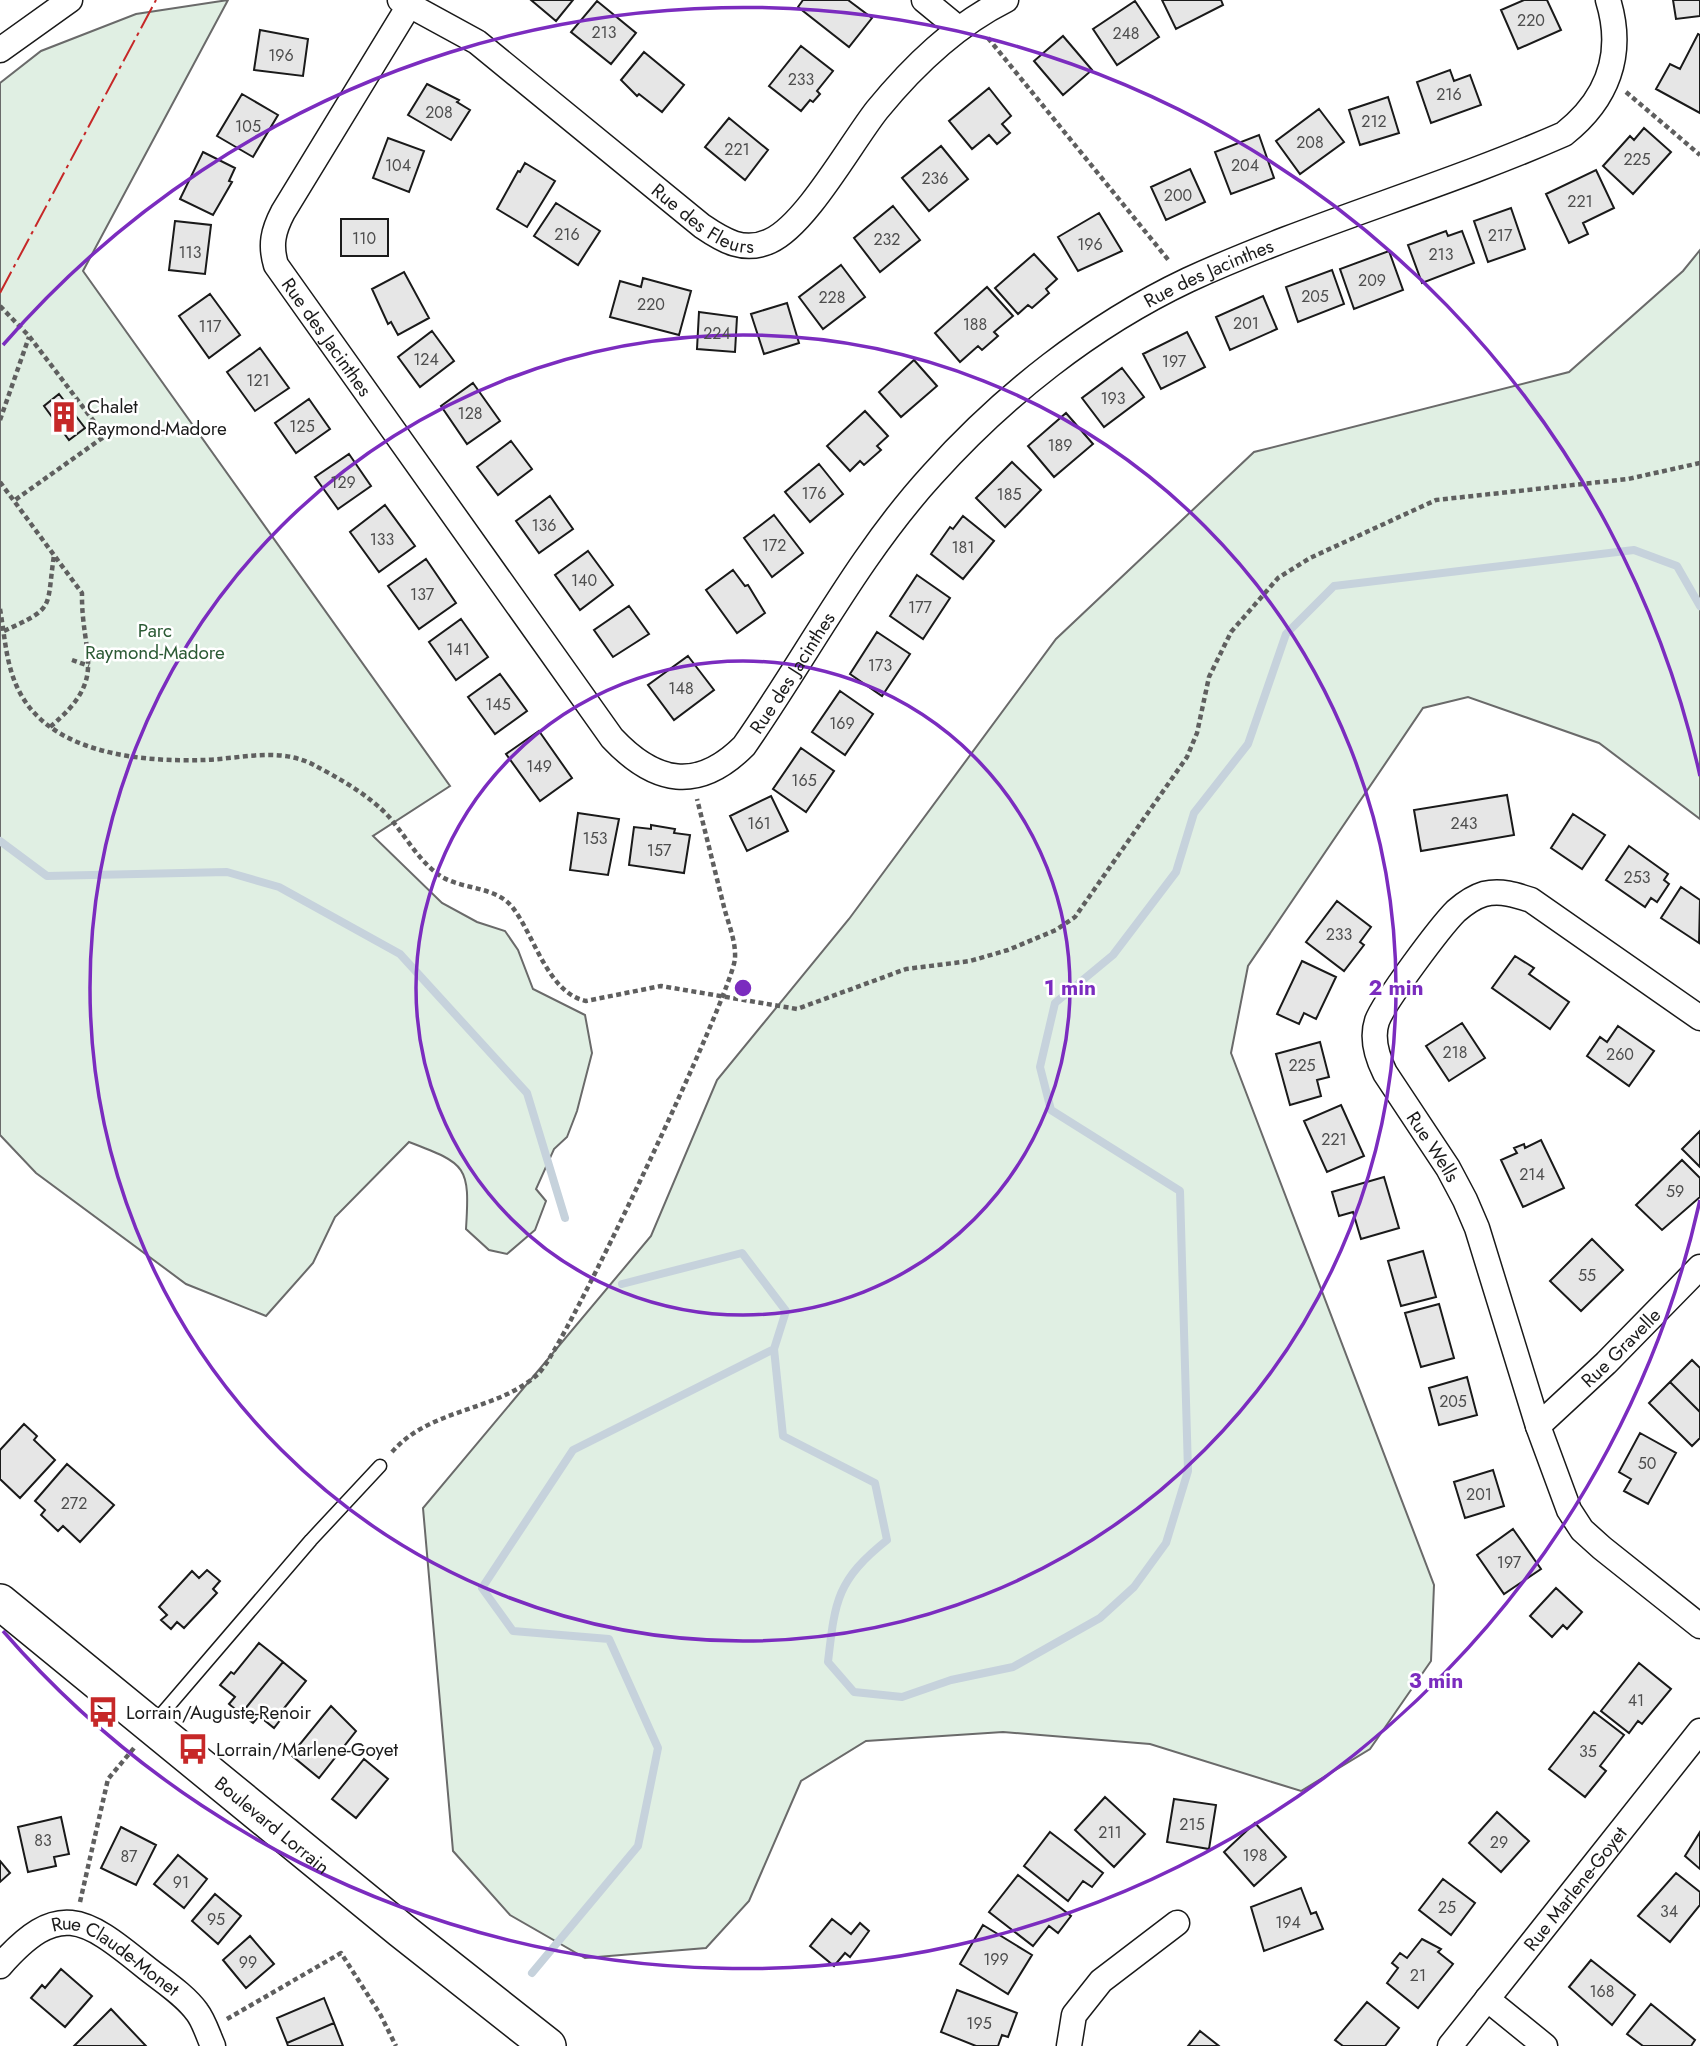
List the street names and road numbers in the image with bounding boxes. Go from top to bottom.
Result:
street label: Rue des Fleurs [646,177,754,259]
street label: Rue des Jacinthes [1139,232,1278,314]
street label: Rue des Jacinthes [276,272,379,402]
street label: Rue des Jacinthes [743,606,841,739]
street label: Rue Wells [1400,1106,1467,1187]
street label: Rue Gravelle [1575,1301,1667,1393]
street label: Boulevard Lorrain [209,1770,336,1880]
street label: Rue Marlene-Goyet [1517,1820,1633,1957]
street label: Rue Claude-Monet [48,1909,186,2002]

